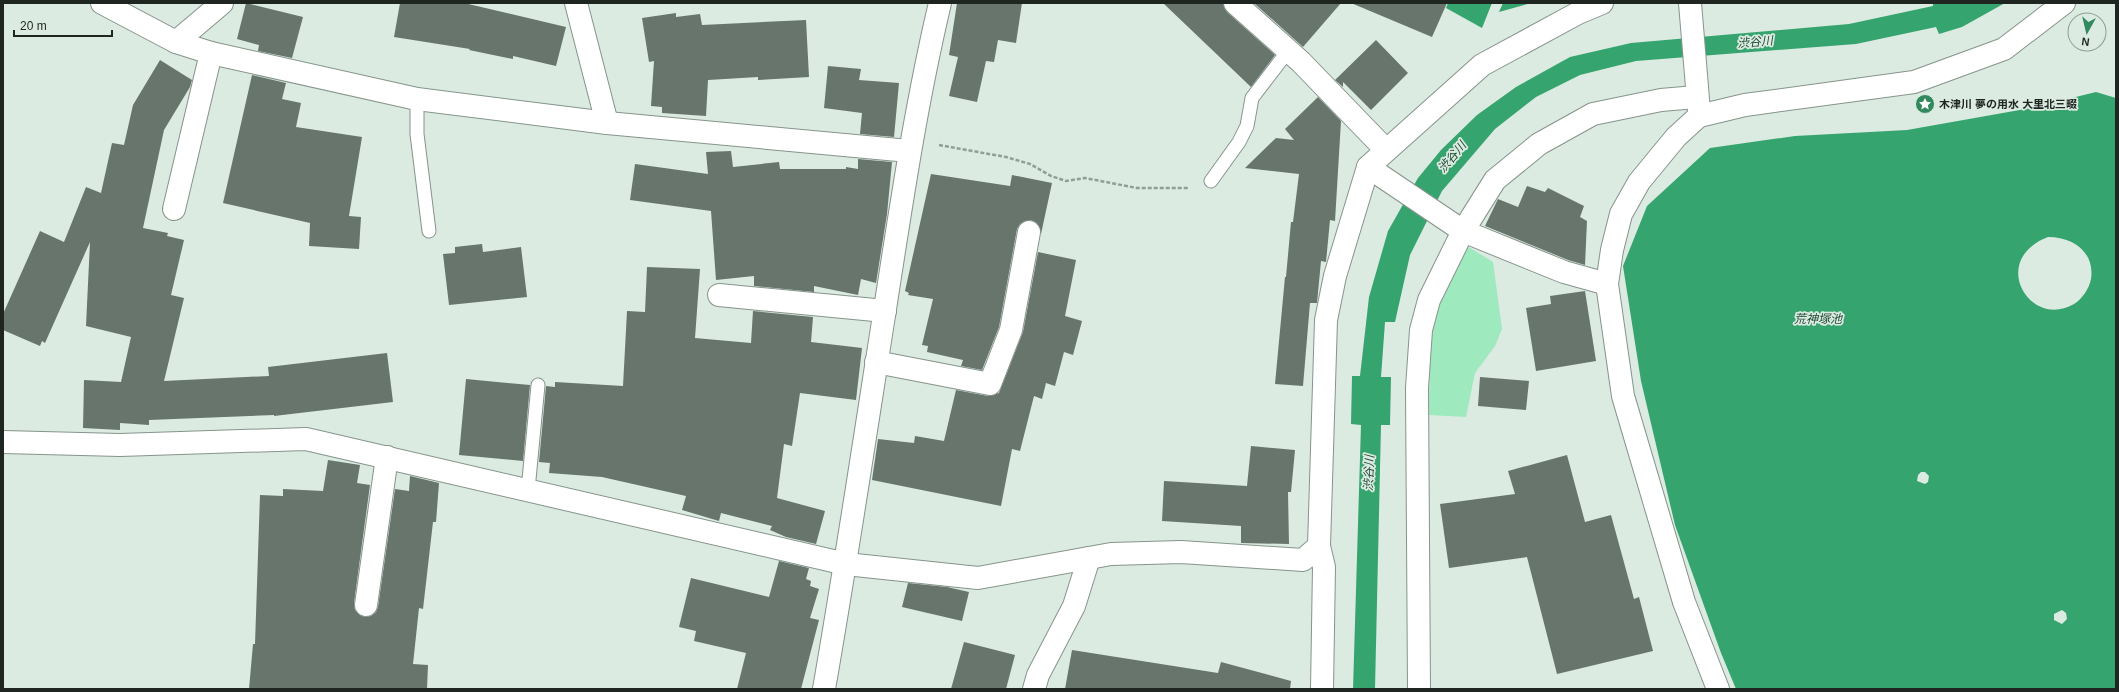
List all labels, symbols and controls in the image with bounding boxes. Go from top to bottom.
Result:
scale bar [14,12,112,38]
north arrow [2067,12,2107,52]
text: 20 m [20,19,47,33]
water label: 渋谷川 [1736,33,1776,51]
text: N [2081,35,2090,48]
place icon: 木津川 夢の用水 大里北三畷 [1914,93,1936,115]
place label: 木津川 夢の用水 大里北三畷 [1939,98,2077,110]
water label: 渋谷川 [1435,137,1470,175]
water label: 荒神塚池 [1794,312,1843,326]
water label: 渋谷川 [1361,453,1377,491]

